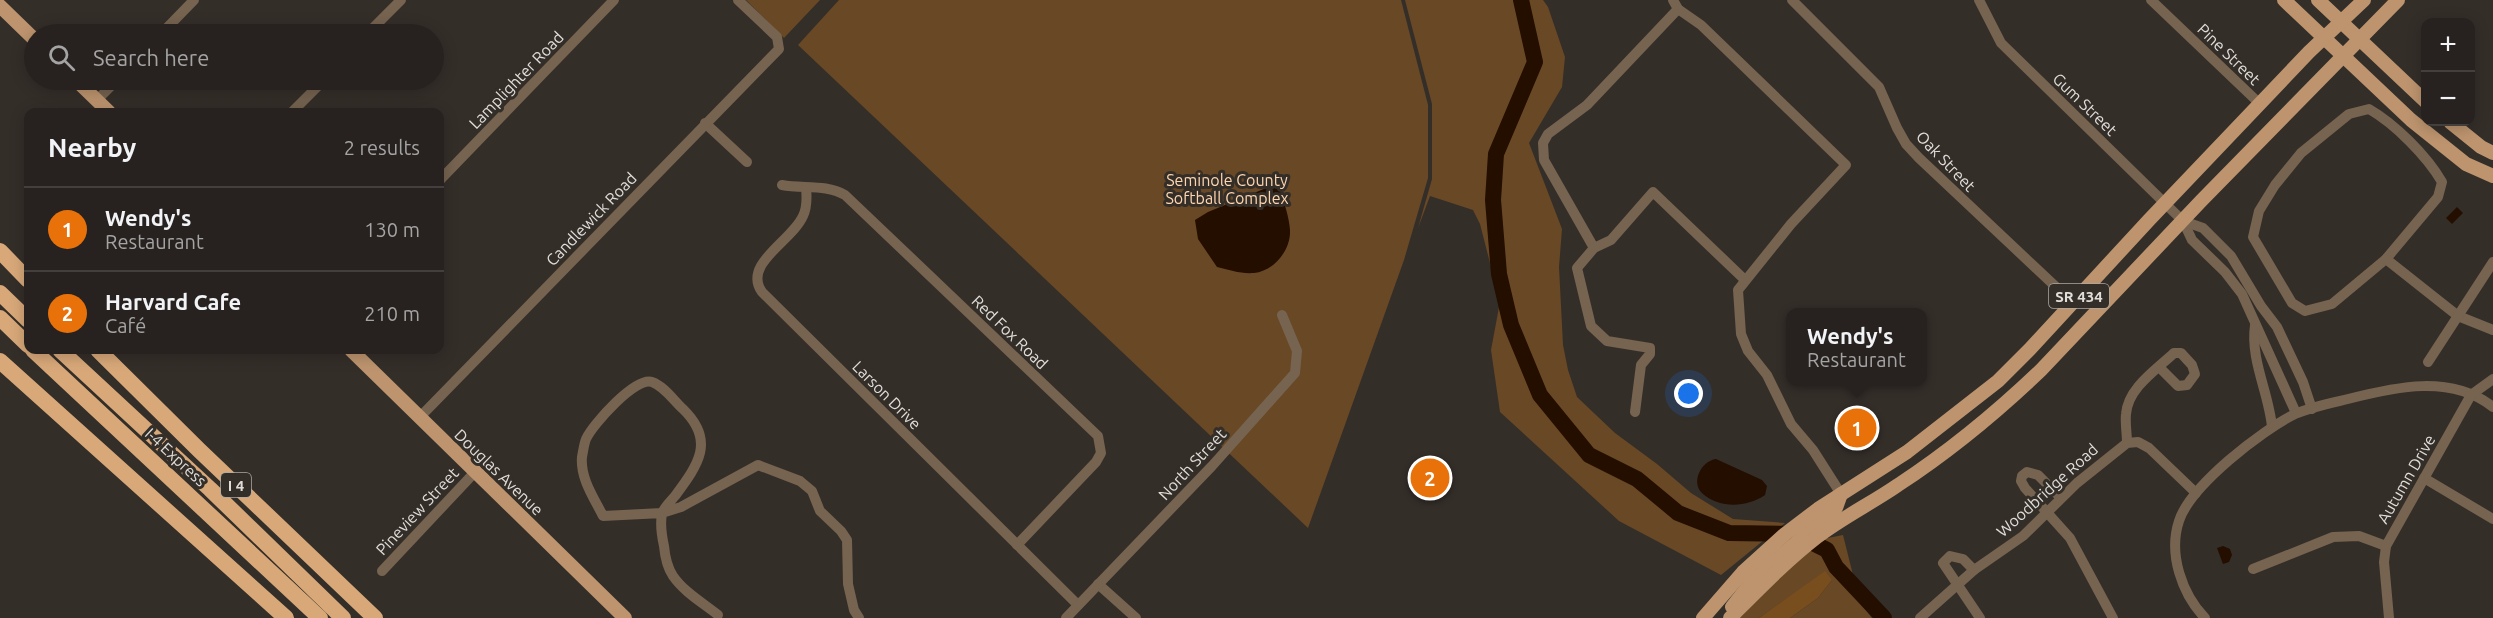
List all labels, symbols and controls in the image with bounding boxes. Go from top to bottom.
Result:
map controls [2421,18,2475,126]
button: + [2421,18,2475,72]
street label: Pine Street [2194,20,2264,89]
search box [24,24,444,90]
street label: Lamplighter Road [465,28,567,132]
icon: search [45,41,78,74]
text: Search here [93,45,209,70]
street label: Gum Street [2049,69,2121,139]
button: − [2421,72,2475,126]
street label: Oak Street [1913,127,1980,195]
text: Nearby [48,133,136,162]
text: 2 results [344,136,420,159]
street label: Candlewick Road [542,169,640,269]
park label: Seminole County Softball Complex [1165,171,1289,207]
text: Wendy's [105,205,191,230]
text: 1 [62,218,73,241]
text: 130 m [364,218,420,241]
text: Restaurant [105,230,204,253]
road number: SR 434 [2049,284,2109,308]
text: Harvard Cafe [105,289,241,314]
street label: Red Fox Road [968,291,1052,373]
text: 2 [62,302,73,325]
text: 210 m [364,302,420,325]
popup [1786,308,1927,386]
text: Café [105,314,146,337]
text: Wendy's [1807,323,1893,348]
text: Restaurant [1807,348,1906,371]
street label: Larson Drive [849,357,925,433]
your location [1674,379,1703,408]
pin: 1 [1838,406,1876,450]
street label: I-4 Express [142,424,210,490]
street label: North Street [1155,424,1230,503]
street label: Douglas Avenue [451,425,547,519]
street label: Autumn Drive [2373,431,2439,527]
street label: Woodbridge Road [1993,440,2101,540]
pin: 2 [1410,456,1450,500]
street label: Pineview Street [372,463,462,558]
road number: I 4 [221,473,251,497]

